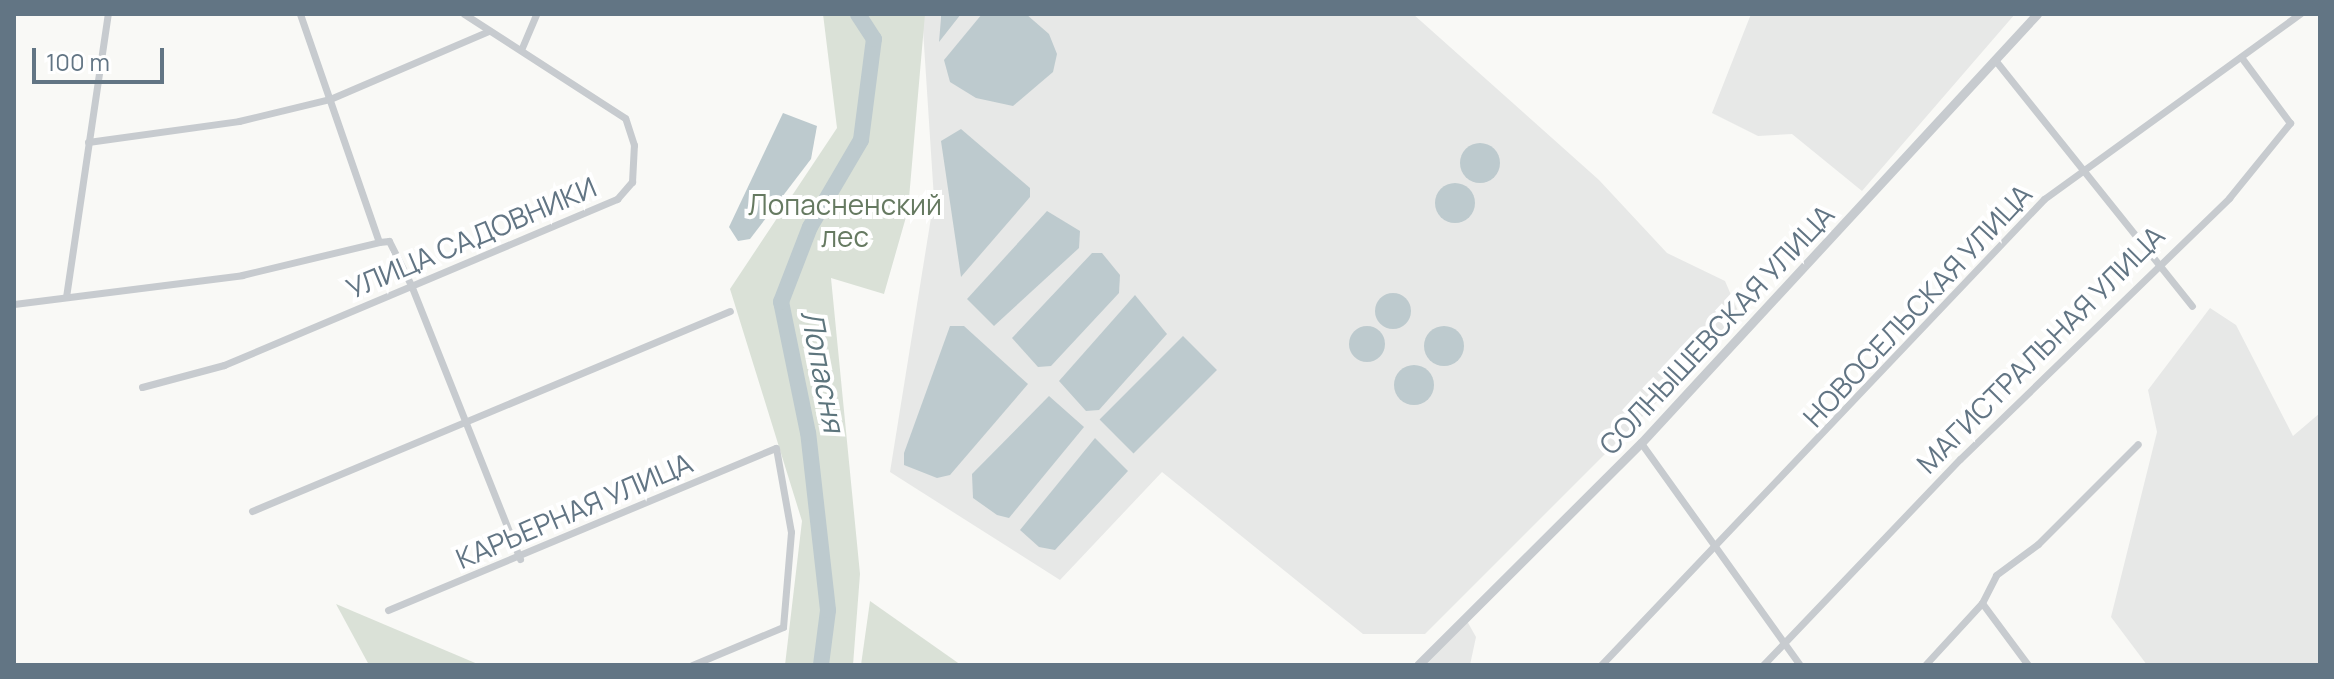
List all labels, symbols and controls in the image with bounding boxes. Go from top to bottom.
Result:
scale bar [36,32,168,82]
text: 100 m [46,45,110,78]
street label: УЛИЦА САДОВНИКИ [341,169,601,305]
street label: НОВОСЕЛЬСКАЯ УЛИЦА [1796,177,2038,433]
park label: Лопасненский лес [748,187,942,253]
street label: СОЛНЫШЕВСКАЯ УЛИЦА [1592,197,1840,461]
street label: МАГИСТРАЛЬНАЯ УЛИЦА [1909,218,2171,480]
water label: Лопасня [794,307,852,435]
street label: КАРЬЕРНАЯ УЛИЦА [451,445,697,575]

